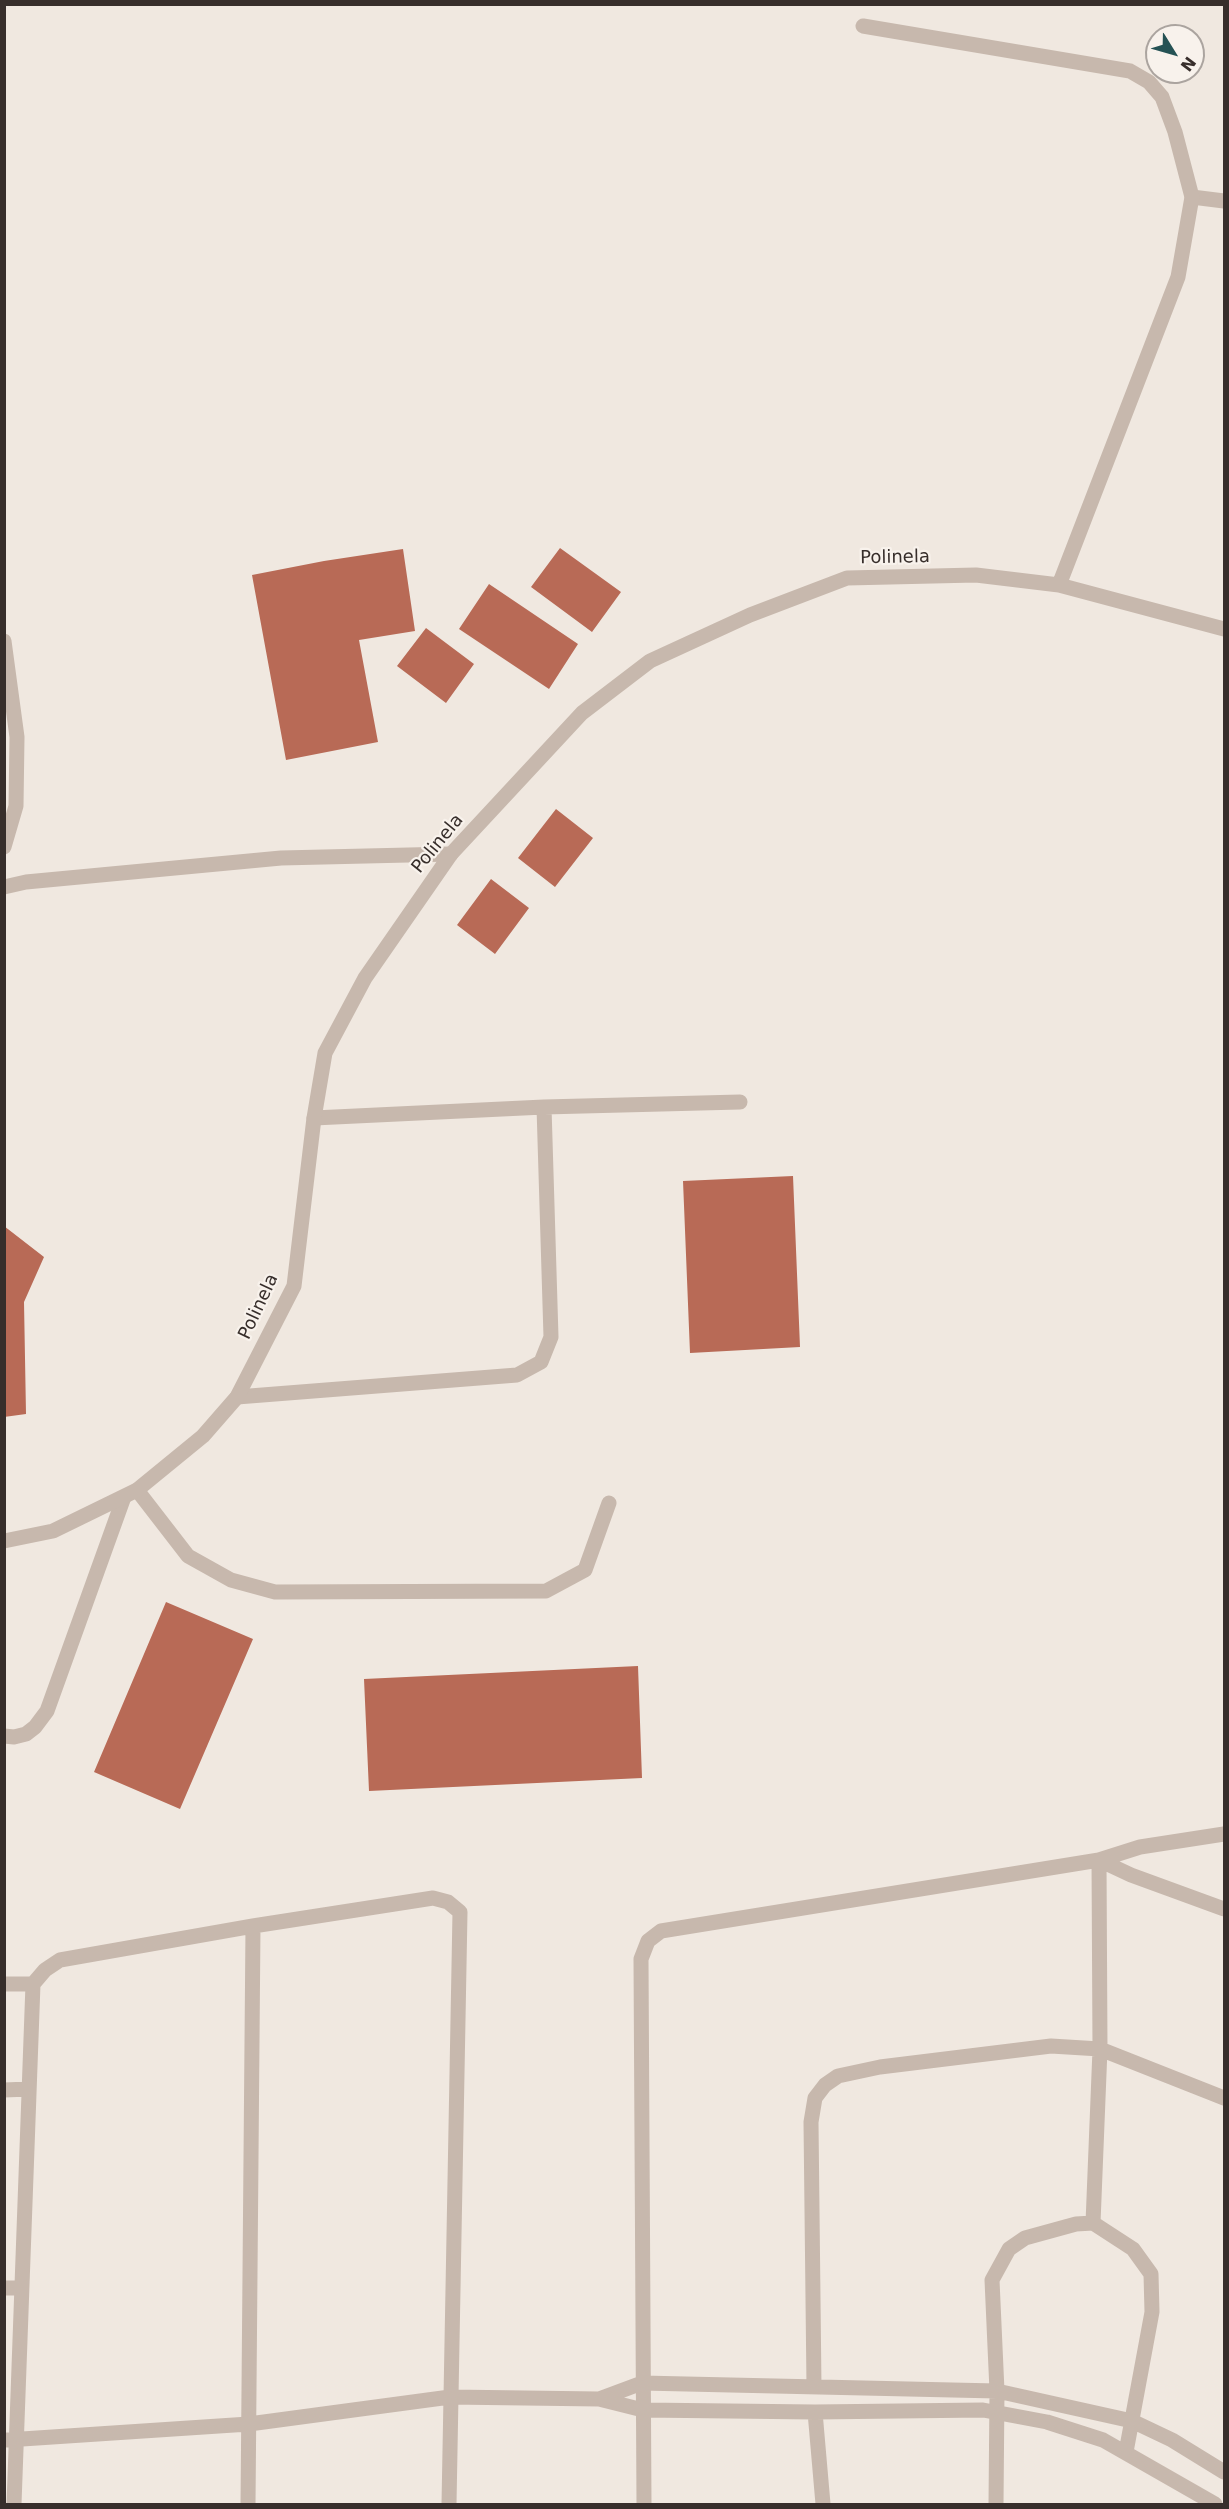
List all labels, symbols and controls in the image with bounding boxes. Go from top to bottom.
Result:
north arrow [1145,24,1205,84]
text: N [1177,53,1200,75]
street label: Polinela [860,547,930,569]
street label: Polinela [408,810,468,878]
street label: Polinela [234,1271,284,1343]

